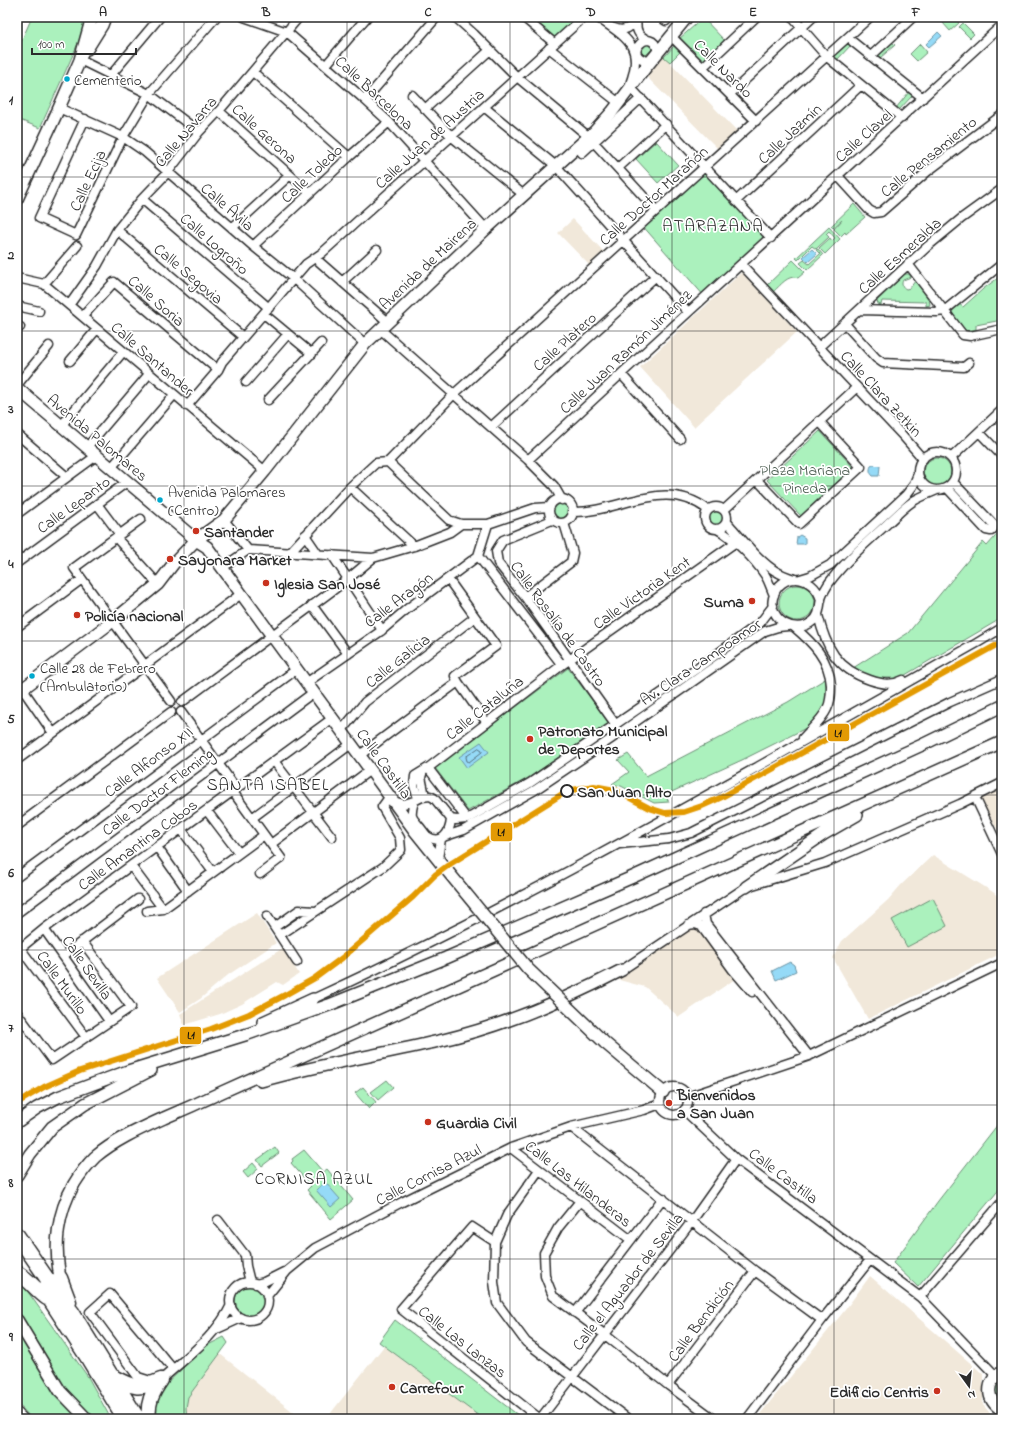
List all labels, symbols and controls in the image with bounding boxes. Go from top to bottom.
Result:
text: A [99,3,107,22]
text: B [261,3,271,22]
text: C [424,3,432,22]
text: D [585,3,596,22]
text: E [749,3,757,22]
text: F [911,3,921,22]
scale bar [32,30,136,56]
street label: Calle Nardo [687,34,758,105]
text: 100 m [38,36,65,54]
street label: Calle Barcelona [329,51,418,136]
place label: Cementerio [74,70,142,92]
marker: Cementerio [62,74,72,84]
street label: Calle Juan de Austria [370,84,491,195]
text: 1 [9,91,14,110]
street label: Calle Navarra [149,91,224,173]
street label: Calle Gerona [226,98,302,170]
street label: Calle Jazmín [753,98,828,171]
street label: Calle Clavel [830,104,899,169]
street label: Calle Pensamiento [876,111,983,204]
street label: Calle Toledo [276,139,349,210]
street label: Calle Doctor Marañón [594,141,714,252]
street label: Calle Ecija [64,146,114,216]
street label: Calle Ávila [195,177,259,238]
street label: Calle Logroño [174,208,254,281]
street label: Calle Esmeralda [853,212,947,301]
street label: Avenida de Mairena [374,213,483,316]
district label: ATARAZANA [662,214,764,239]
street label: Calle Segovia [148,238,228,311]
text: 2 [7,246,15,265]
street label: Calle Soria [122,270,190,333]
street label: Calle Juan Ramón Jiménez [555,284,698,420]
street label: Calle Platero [528,307,603,378]
street label: Calle Santander [105,316,199,403]
street label: Calle Clara Zetkin [834,346,927,443]
street label: Avenida Palomares [41,389,152,488]
text: 3 [7,400,14,419]
park label: Plaza Mariana Pineda [760,459,850,501]
street label: Calle Lepanto [32,471,116,541]
place label: Avenida Palomares (Centro) [168,482,286,522]
marker: Avenida Palomares (Centro) [155,495,165,505]
place label: Santander [204,521,275,545]
marker: Santander [191,526,201,536]
place label: Sayonara Market [178,549,292,574]
street label: Calle Victoria Kent [588,551,696,636]
marker: Sayonara Market [165,554,175,564]
text: 4 [7,555,14,574]
street label: Calle Rosalía de Castro [503,556,611,692]
street label: Calle Aragón [360,567,439,635]
place label: Iglesia San José [274,573,381,598]
marker: Iglesia San José [261,578,271,588]
place label: Suma [704,591,744,615]
marker: Suma [747,596,757,606]
place label: Policía nacional [85,605,184,629]
marker: Policía nacional [72,610,82,620]
street label: Av. Clara Campoamor [635,613,767,712]
street label: Calle Galicia [361,628,436,695]
place label: Calle 28 de Febrero (Ambulatorio) [40,658,156,698]
street label: Calle Cataluña [441,670,530,747]
marker: Calle 28 de Febrero (Ambulatorio) [27,671,37,681]
text: 5 [7,710,15,729]
place label: Patronato Municipal de Deportes [538,720,668,762]
street label: Calle Alfonso XII [99,721,199,804]
line badge: L1 [827,723,850,742]
street label: Calle Castilla [350,724,417,804]
text: L1 [834,726,842,742]
marker: Patronato Municipal de Deportes [525,734,535,744]
street label: Calle Doctor Fleming [97,743,219,843]
district label: SANTA ISABEL [207,773,329,798]
place label: San Juan Alto [577,781,671,805]
marker: San Juan Alto [560,784,574,798]
street label: Calle Amantina Cobos [73,794,203,897]
line badge: L1 [490,822,513,842]
text: L1 [497,825,505,841]
text: 6 [7,864,14,883]
street label: Calle Sevilla [55,931,118,1006]
street label: Calle Murillo [30,946,93,1020]
text: 7 [8,1019,14,1038]
line badge: L1 [179,1026,202,1045]
text: L1 [187,1028,195,1044]
place label: Bienvenidos a San Juan [676,1084,756,1126]
marker: Bienvenidos a San Juan [664,1098,674,1108]
place label: Guardia Civil [436,1112,517,1136]
marker: Guardia Civil [423,1117,433,1127]
street label: Calle Las Hilanderas [519,1135,636,1234]
street label: Calle Cornisa Azul [372,1139,486,1213]
street label: Calle Castilla [743,1142,823,1211]
district label: CORNISA AZUL [255,1167,373,1192]
text: 8 [8,1174,14,1193]
street label: Calle el Aguador de Sevilla [567,1208,690,1356]
street label: Calle Bendición [663,1275,741,1368]
street label: Calle Las Lanzas [412,1300,511,1385]
text: 9 [8,1328,14,1347]
north arrow [949,1366,989,1406]
place label: Carrefour [400,1377,464,1401]
place label: Edificio Centris [830,1381,929,1405]
marker: Carrefour [387,1382,397,1392]
marker: Edificio Centris [932,1386,942,1396]
text: N [966,1386,977,1403]

